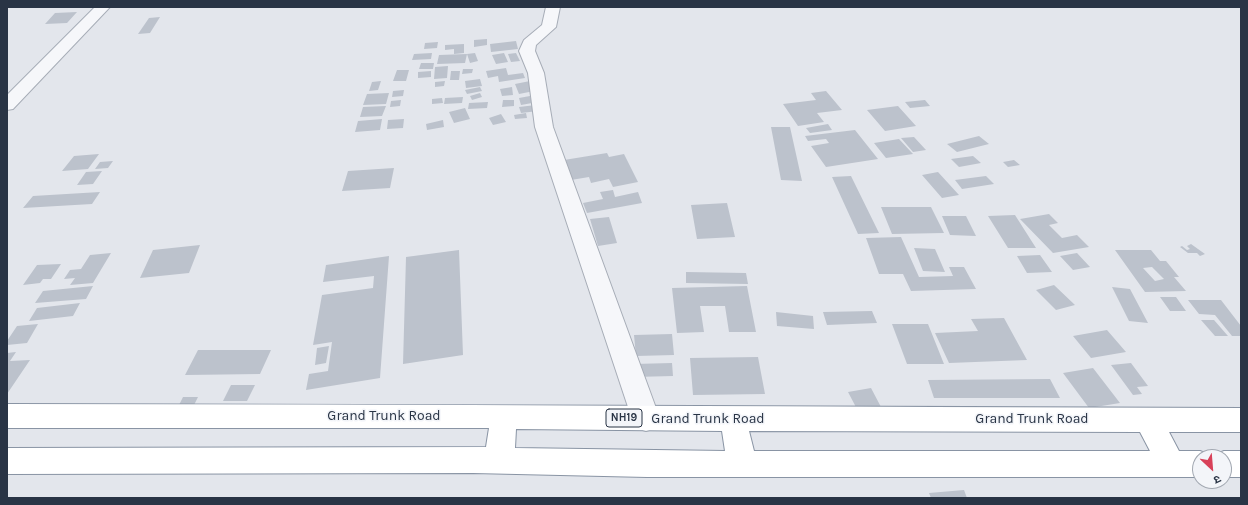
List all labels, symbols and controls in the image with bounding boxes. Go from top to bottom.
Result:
street label: Grand Trunk Road [327,408,441,424]
road number: NH19 [606,409,642,427]
street label: Grand Trunk Road [651,411,765,427]
street label: Grand Trunk Road [975,411,1089,427]
north arrow [1192,449,1232,489]
text: उ [1211,472,1223,487]

